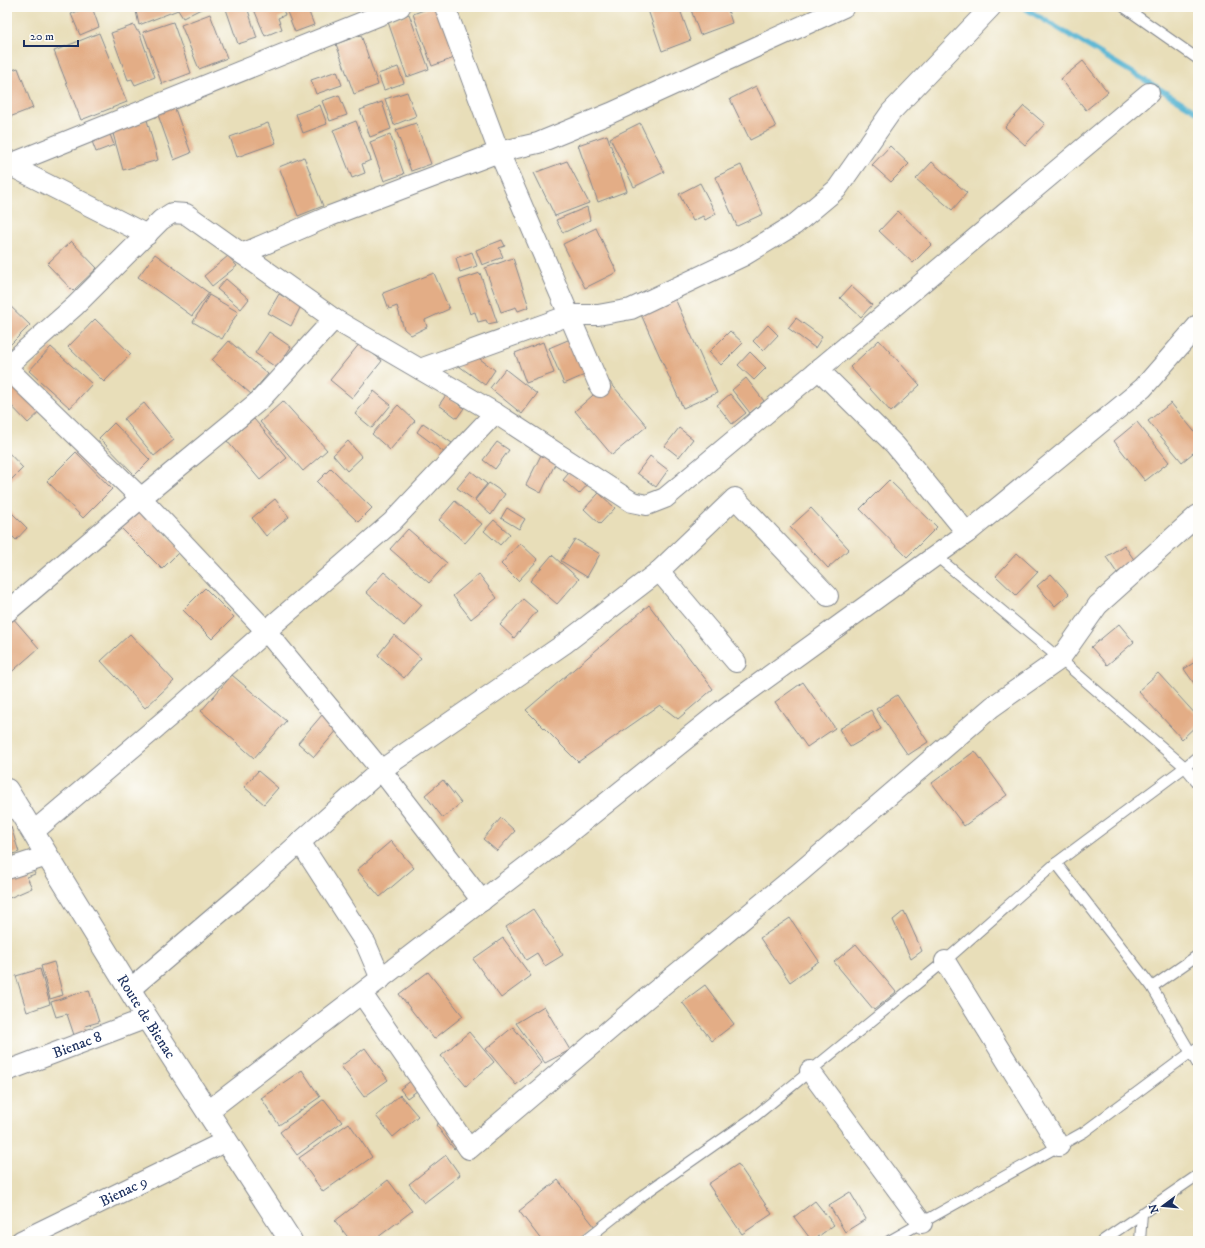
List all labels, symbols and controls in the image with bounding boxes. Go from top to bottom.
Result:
scale bar [24,22,78,48]
text: 20 m [30,29,54,44]
street label: Route de Bienac [113,971,180,1063]
street label: Bienac 8 [50,1027,104,1062]
street label: Bienac 9 [96,1171,151,1211]
north arrow [1143,1186,1183,1226]
text: N [1146,1202,1162,1215]

